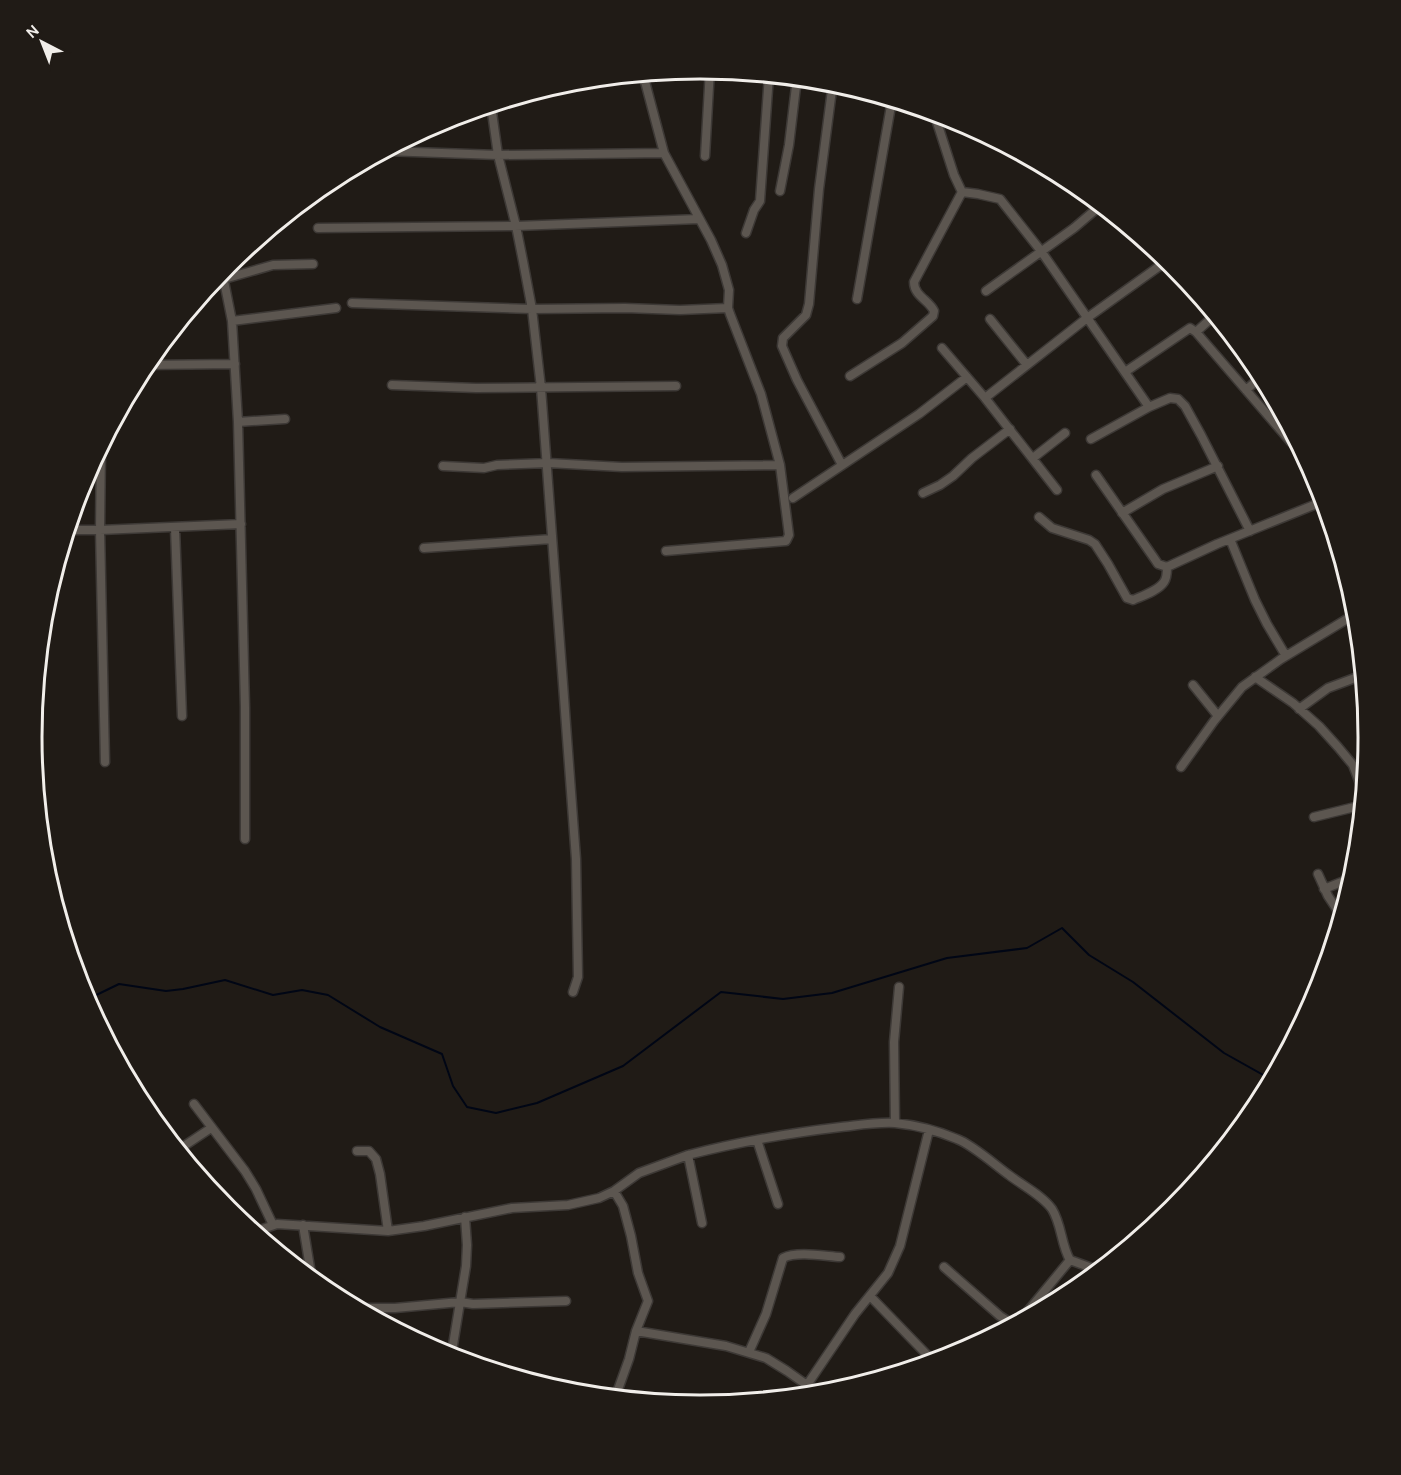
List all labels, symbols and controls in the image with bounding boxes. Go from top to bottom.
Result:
north arrow [12,12,72,72]
text: N [22,20,43,42]

